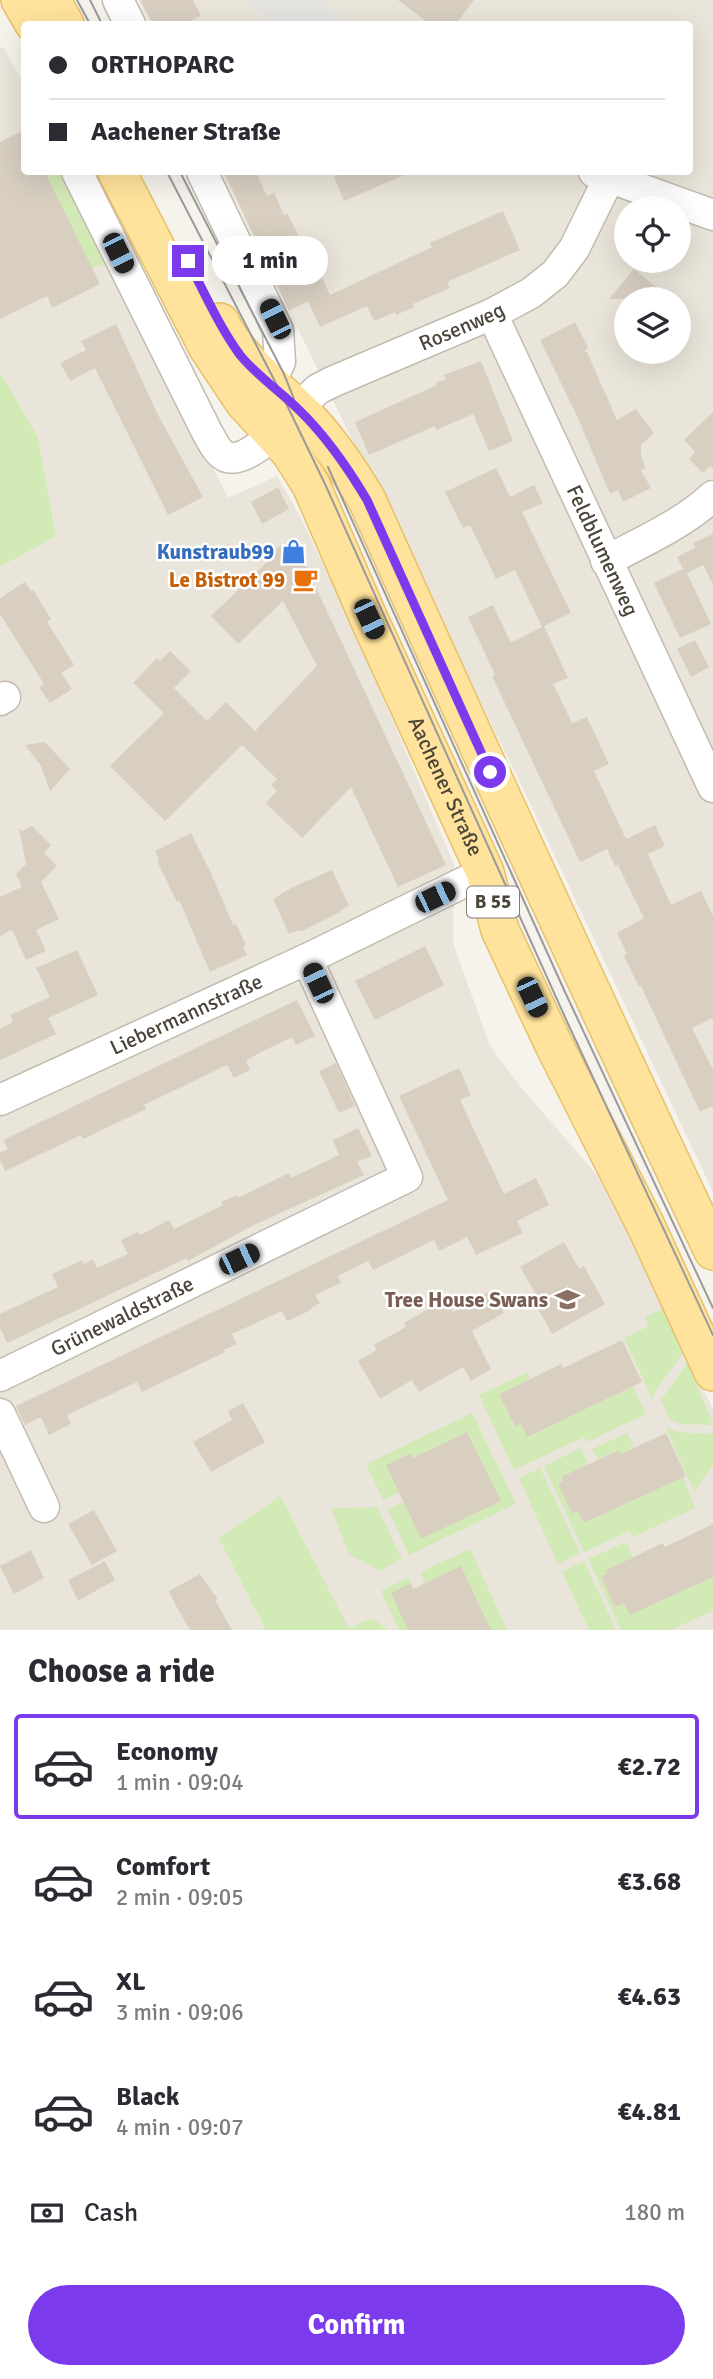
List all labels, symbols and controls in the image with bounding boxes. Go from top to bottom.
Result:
text: ORTHOPARC [91,49,234,81]
text: Aachener Straße [91,116,281,148]
map controls [614,196,691,364]
button: locate [614,196,691,273]
car [100,230,137,276]
callout: 1 min [212,236,328,286]
route end [172,245,204,277]
text: 1 min [242,246,298,275]
button: layers [614,287,691,364]
car [257,296,294,342]
street label: Rosenweg [415,297,509,357]
street label: Feldblumenweg [561,481,644,620]
shop icon: Kunstraub99 [280,538,308,566]
place label: Kunstraub99 [157,539,274,565]
cafe icon: Le Bistrot 99 [291,566,319,594]
place label: Le Bistrot 99 [169,567,285,593]
car [351,596,388,642]
street label: Aachener Straße [402,712,489,860]
route start [474,756,506,788]
car [412,878,459,916]
road number: B 55 [467,887,519,918]
car [300,960,337,1006]
street label: Liebermannstraße [106,968,267,1061]
car [514,974,551,1020]
car [216,1240,263,1278]
street label: Grünewaldstraße [47,1270,198,1362]
school or university icon: Tree House Swans [554,1286,582,1314]
place label: Tree House Swans [385,1287,548,1313]
text: Choose a ride [28,1652,215,1691]
icon: car [32,1735,95,1798]
text: Economy [116,1736,218,1768]
text: €2.72 [617,1751,681,1783]
text: 1 min · 09:04 [116,1768,244,1797]
icon: car [32,1850,95,1913]
text: Comfort [116,1851,210,1883]
text: €3.68 [617,1866,681,1898]
text: 2 min · 09:05 [116,1883,244,1912]
icon: car [32,1965,95,2028]
text: XL [116,1966,146,1998]
text: €4.63 [617,1981,681,2013]
text: 3 min · 09:06 [116,1998,244,2027]
icon: car [32,2080,95,2143]
text: Black [116,2081,179,2113]
text: €4.81 [617,2096,681,2128]
text: 4 min · 09:07 [116,2113,244,2142]
icon: cash [28,2194,66,2232]
text: Cash [84,2197,138,2229]
text: 180 m [624,2198,685,2227]
button: Confirm [28,2285,685,2365]

